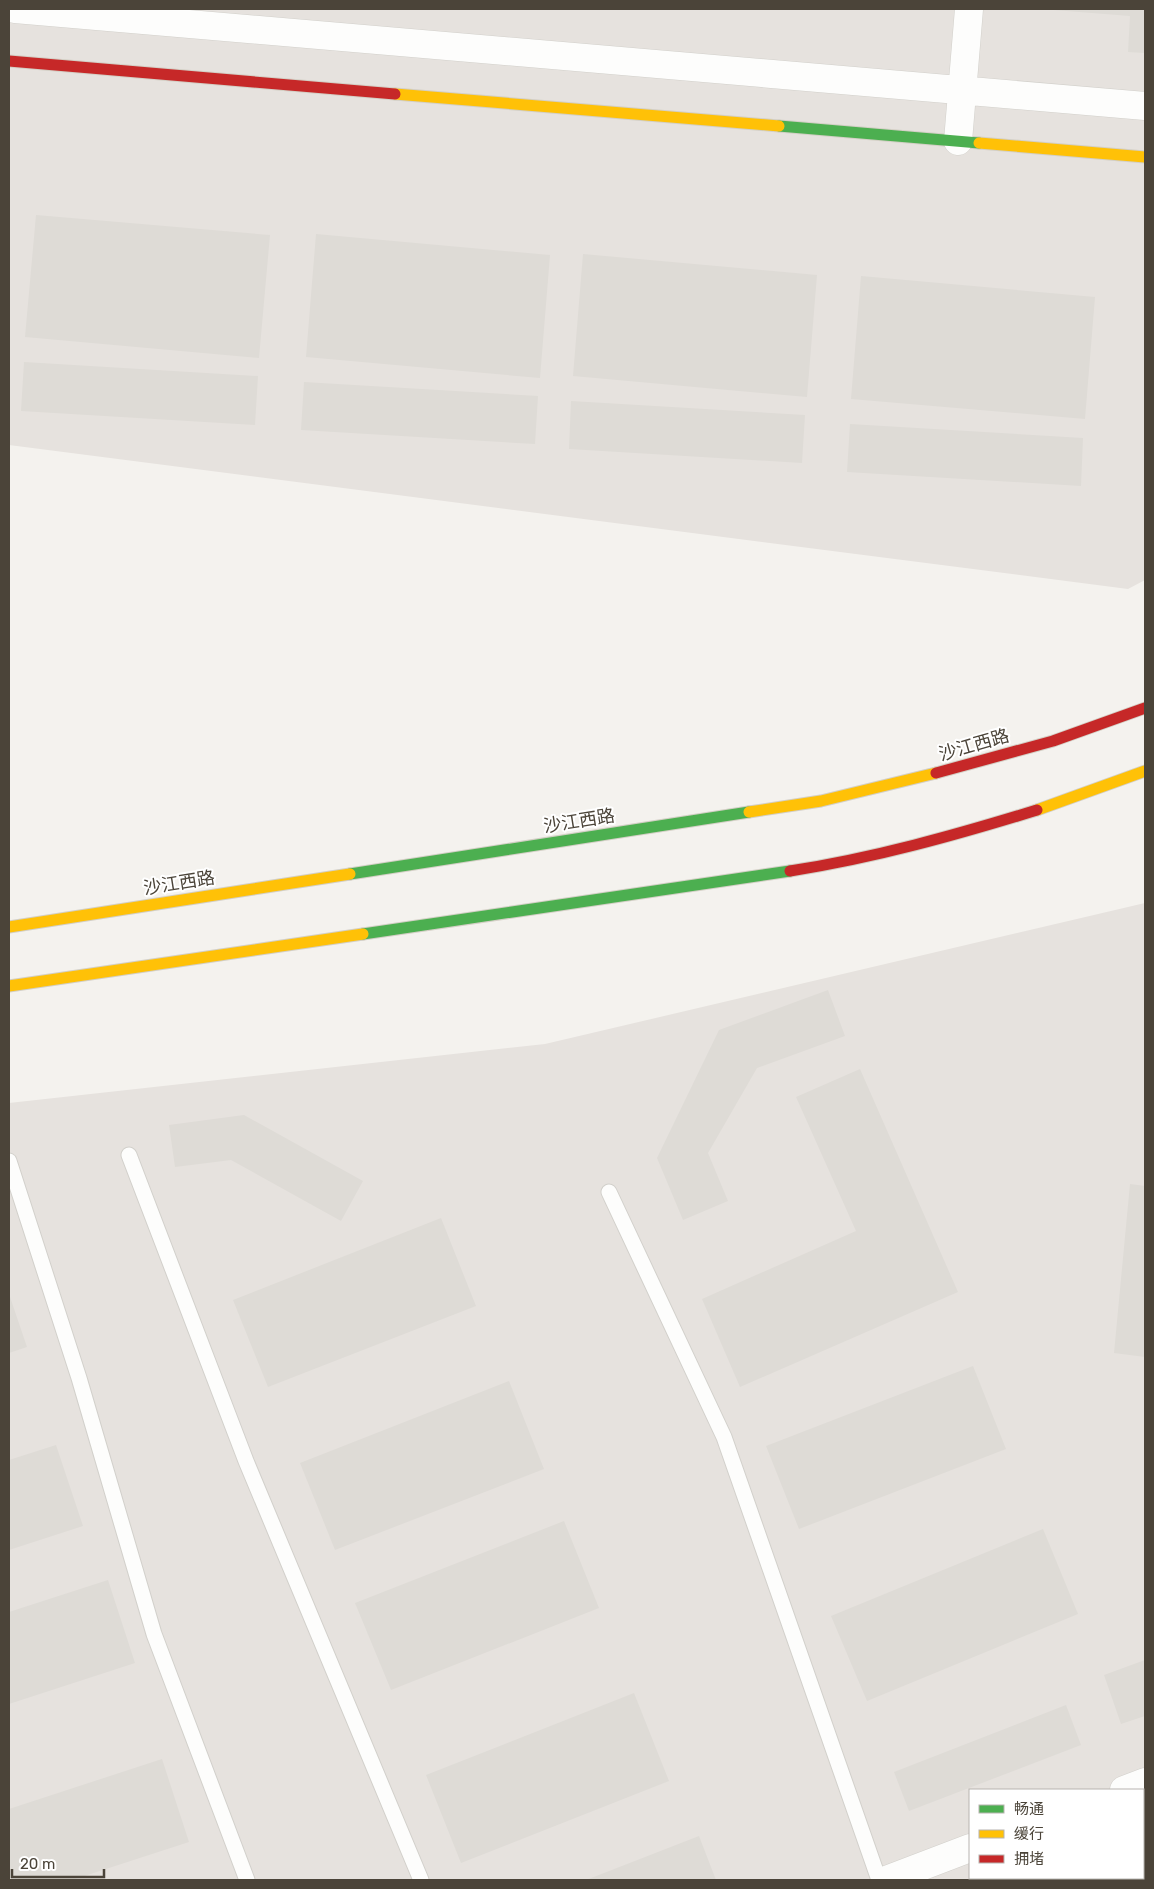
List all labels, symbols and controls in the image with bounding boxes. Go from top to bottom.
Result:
street label: 沙江西路 [936,725,1012,765]
street label: 沙江西路 [542,805,616,837]
street label: 沙江西路 [142,867,216,899]
legend [969,1789,1144,1879]
text: 畅通 [1014,1800,1044,1818]
text: 缓行 [1014,1825,1044,1843]
scale bar [12,1846,105,1878]
text: 拥堵 [1014,1850,1044,1868]
text: 20 m [20,1855,55,1873]

